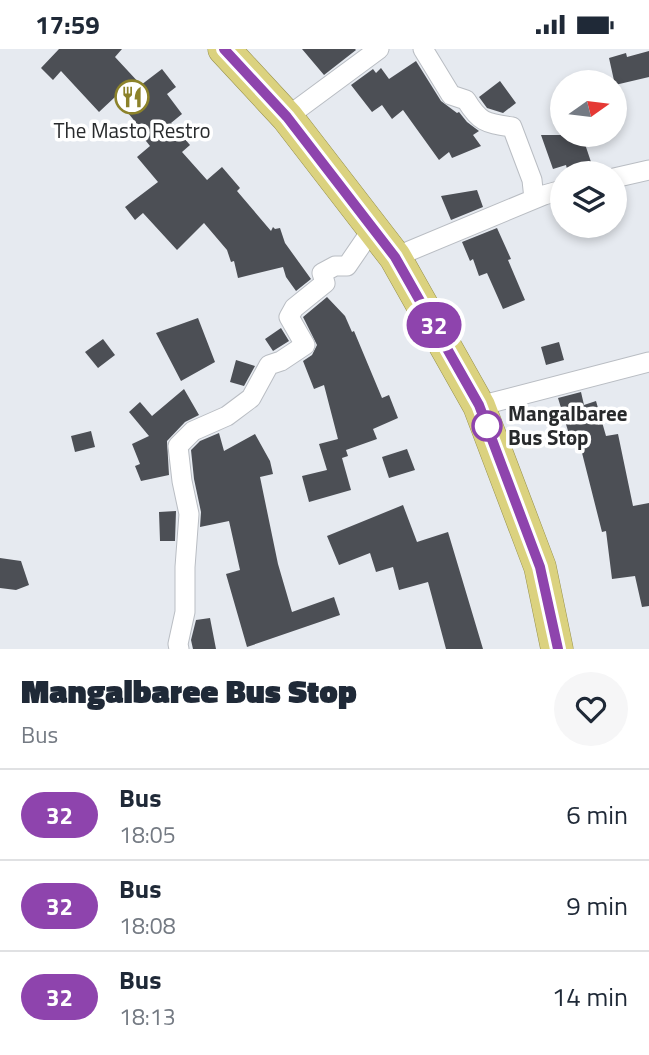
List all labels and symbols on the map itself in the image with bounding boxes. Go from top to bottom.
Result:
north arrow [550,70,626,147]
restaurant icon: The Masto Restro [113,78,151,116]
place label: The Masto Restro [53,114,211,146]
line badge: 32 [402,302,466,348]
place label: Mangalbaree Bus Stop [508,397,627,453]
marker: Mangalbaree Bus Stop [472,411,502,441]

